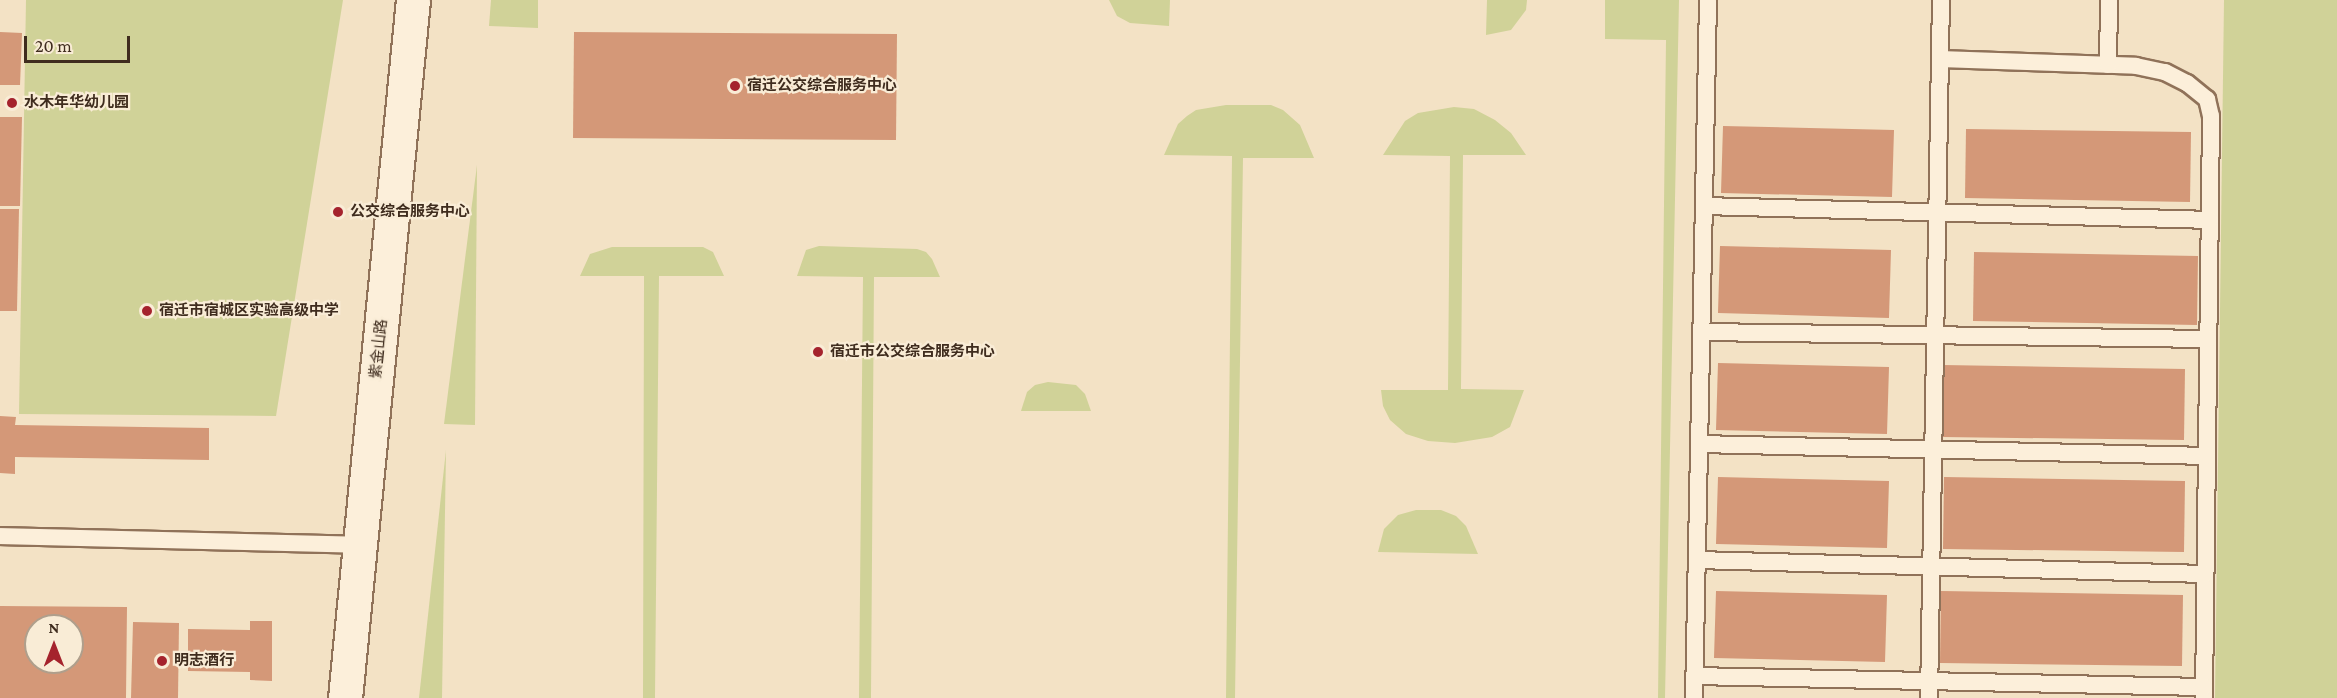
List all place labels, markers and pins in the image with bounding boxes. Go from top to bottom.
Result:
place label: 宿迁公交综合服务中心 [747,77,897,95]
marker: 宿迁公交综合服务中心 [728,79,742,93]
place label: 水木年华幼儿园 [24,94,129,112]
marker: 水木年华幼儿园 [5,96,19,110]
place label: 公交综合服务中心 [350,203,470,221]
marker: 公交综合服务中心 [331,205,345,219]
place label: 宿迁市宿城区实验高级中学 [159,302,339,320]
marker: 宿迁市宿城区实验高级中学 [140,304,154,318]
place label: 宿迁市公交综合服务中心 [830,343,995,361]
marker: 宿迁市公交综合服务中心 [811,345,825,359]
place label: 明志酒行 [174,652,234,670]
marker: 明志酒行 [155,654,169,668]

